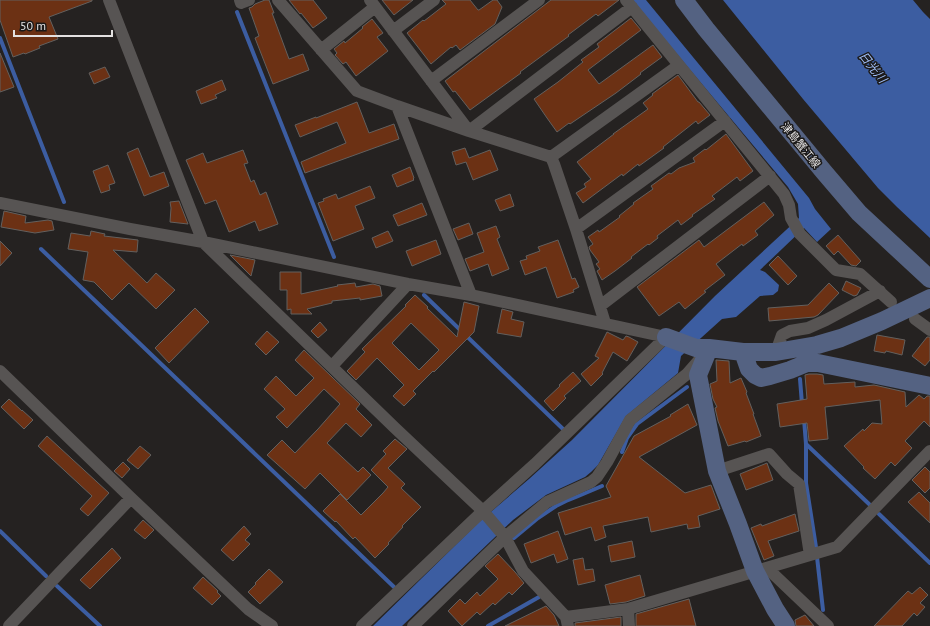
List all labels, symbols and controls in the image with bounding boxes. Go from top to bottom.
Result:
scale bar [14,12,112,38]
text: 50 m [20,18,46,33]
water label: 日光川 [856,48,891,87]
street label: 津島蟹江線 [778,119,824,171]

